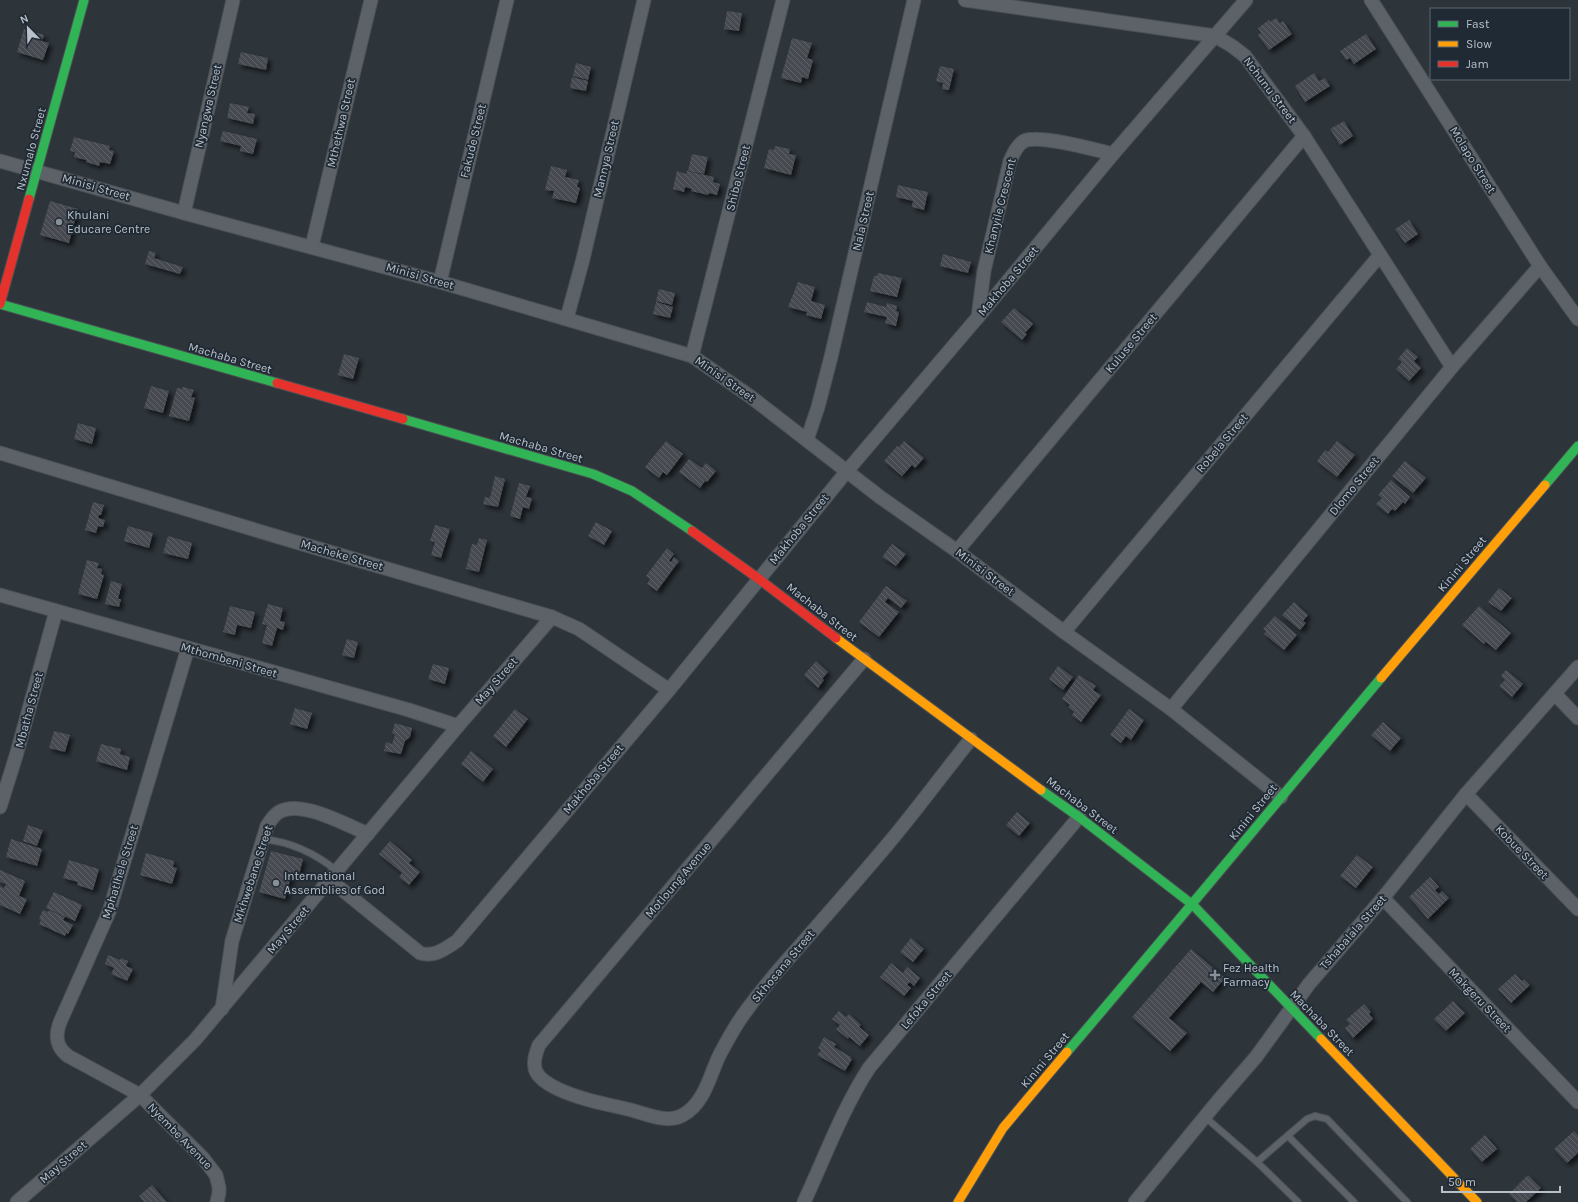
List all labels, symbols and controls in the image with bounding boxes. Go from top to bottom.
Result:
north arrow [8,8,48,48]
legend [1430,8,1570,80]
text: N [18,12,30,27]
text: Fast [1466,17,1490,31]
text: Slow [1466,37,1492,51]
street label: Nchunu Street [1241,54,1300,126]
text: Jam [1466,57,1489,71]
street label: Nyangwa Street [192,62,225,149]
street label: Mthethwa Street [324,77,358,169]
street label: Fakude Street [457,102,489,179]
street label: Nxumalo Street [13,106,49,192]
street label: Mannya Street [590,118,622,199]
street label: Molapo Street [1447,124,1499,196]
street label: Shiba Street [723,143,753,212]
street label: Khanyile Crescent [981,156,1019,255]
street label: Minisi Street [60,171,132,204]
street label: Nala Street [849,189,877,252]
place label: Khulani Educare Centre [67,208,150,236]
marker: Khulani Educare Centre [54,217,64,227]
street label: Makhoba Street [975,243,1042,319]
street label: Minisi Street [384,260,456,293]
street label: Kuluse Street [1102,310,1160,376]
street label: Machaba Street [187,339,274,377]
street label: Minisi Street [692,353,758,405]
street label: Robela Street [1193,410,1251,475]
street label: Machaba Street [498,428,585,466]
street label: Dlomo Street [1326,453,1382,518]
street label: Makhoba Street [766,490,832,567]
street label: Kinini Street [1435,533,1490,595]
street label: Macheke Street [299,537,385,574]
street label: Minisi Street [953,545,1018,599]
street label: Machaba Street [784,580,861,644]
street label: Mthombeni Street [179,640,279,681]
street label: May Street [472,654,521,708]
street label: Mbatha Street [12,670,46,749]
street label: Makhoba Street [560,741,627,817]
street label: Machaba Street [1043,773,1121,837]
street label: Kinini Street [1226,781,1280,843]
street label: Kobue Street [1493,822,1552,882]
street label: Mphatlhele Street [99,823,141,921]
street label: Mkhwebane Street [231,823,276,925]
street label: Motloung Avenue [642,839,714,921]
place label: International Assemblies of God [284,869,385,897]
marker: International Assemblies of God [271,878,281,888]
street label: Tshabalala Street [1317,891,1390,972]
street label: May Street [264,903,312,957]
street label: Skhosana Street [749,927,818,1005]
place label: Fez Health Farmacy [1223,961,1280,989]
street label: Makgeru Street [1446,965,1514,1035]
street label: Lefoka Street [898,968,955,1032]
marker: Fez Health Farmacy [1210,970,1220,980]
street label: Machaba Street [1287,987,1357,1059]
street label: Kinini Street [1018,1029,1073,1091]
street label: Nyembe Avenue [145,1100,215,1172]
street label: May Street [36,1137,90,1186]
scale bar [1442,1168,1560,1194]
text: 50 m [1448,1175,1476,1189]

